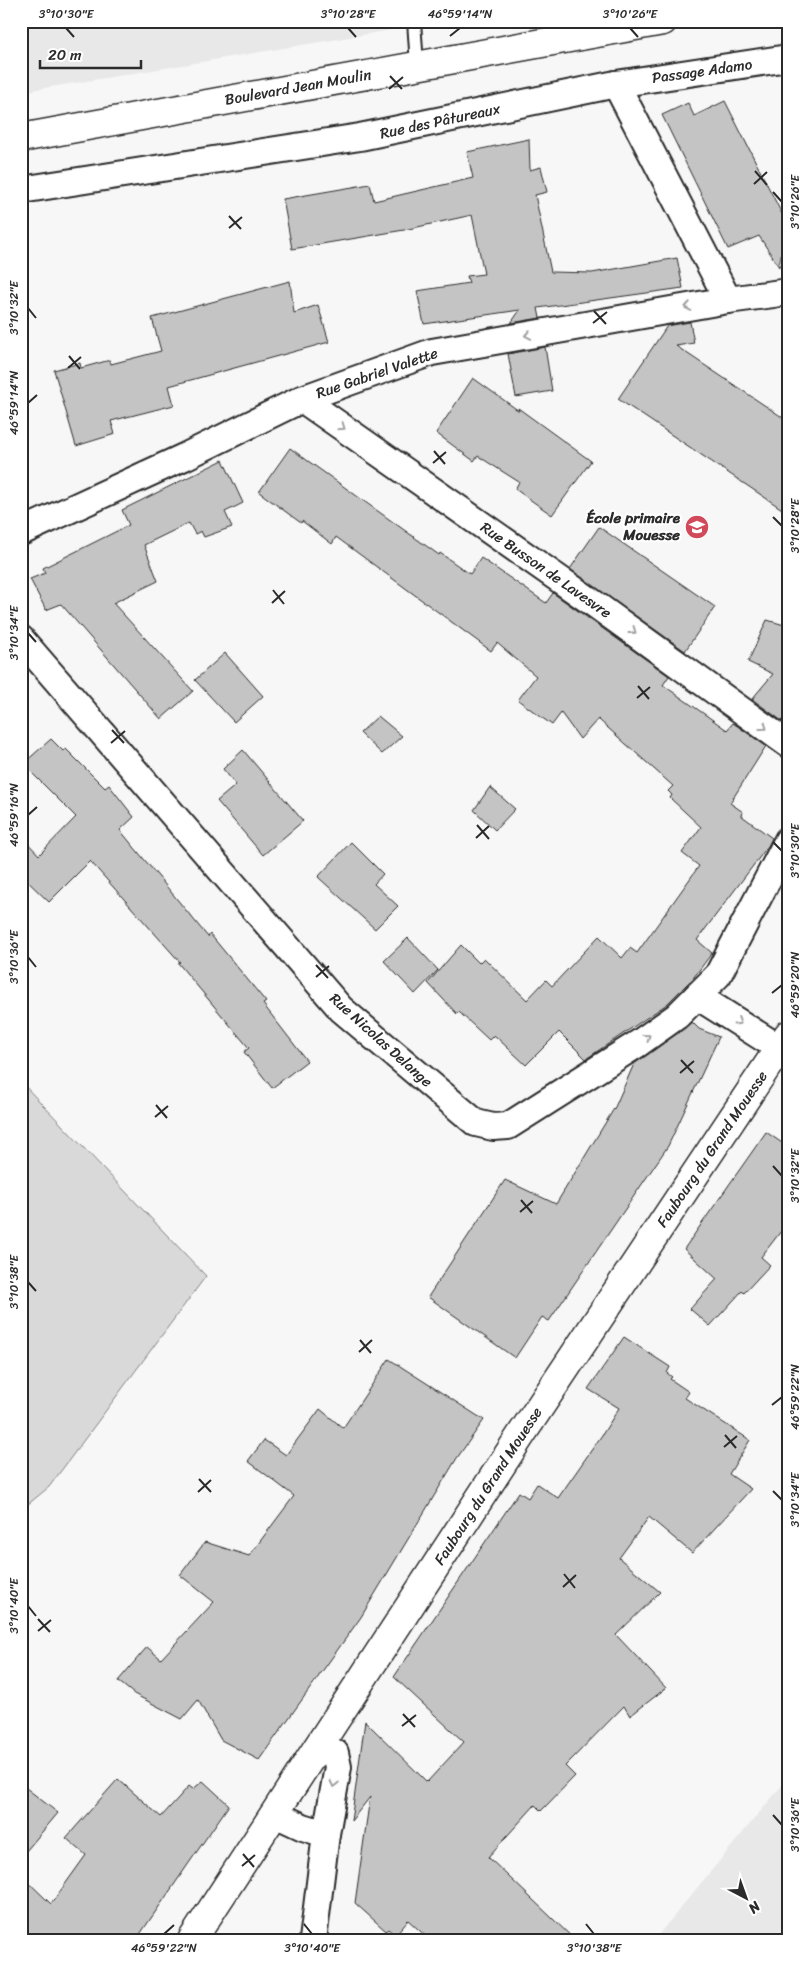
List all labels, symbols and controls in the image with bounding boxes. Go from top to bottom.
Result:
text: 3°10'30"E [39,3,95,25]
text: 3°10'28"E [321,3,377,25]
text: 46°59'14"N [428,3,493,25]
text: 3°10'26"E [603,3,658,25]
scale bar [40,38,141,70]
text: 20 m [48,42,82,68]
street label: Passage Adamo [650,51,754,91]
street label: Boulevard Jean Moulin [223,61,373,113]
street label: Rue des Pâtureaux [377,95,503,146]
text: 3°10'26"E [784,174,806,229]
text: 3°10'32"E [3,280,25,335]
one-way arrow [683,302,692,312]
one-way arrow [523,330,532,340]
street label: Rue Gabriel Valette [312,340,442,406]
text: 46°59'14"N [3,370,25,435]
one-way arrow [336,421,346,430]
text: 3°10'28"E [784,497,806,553]
place label: École primaire Mouesse [586,505,681,548]
school or university icon: École primaire Mouesse [684,514,710,540]
street label: Rue Busson de Lavesvre [475,515,617,625]
text: 3°10'34"E [3,604,25,660]
one-way arrow [627,626,636,634]
one-way arrow [758,721,768,730]
text: 46°59'16"N [3,782,25,847]
text: 3°10'30"E [784,822,806,878]
text: 3°10'36"E [3,929,25,984]
text: 46°59'20"N [784,951,806,1018]
street label: Rue Nicolas Delange [323,986,439,1094]
one-way arrow [733,1016,742,1025]
one-way arrow [641,1034,651,1043]
street label: Faubourg du Grand Mouesse [650,1065,774,1233]
text: 3°10'32"E [784,1148,806,1203]
text: 3°10'38"E [3,1253,25,1309]
text: 46°59'22"N [784,1363,806,1430]
street label: Faubourg du Grand Mouesse [427,1401,549,1570]
text: 3°10'34"E [784,1471,806,1527]
text: 3°10'40"E [3,1577,25,1634]
one-way arrow [329,1780,340,1789]
text: 3°10'36"E [784,1797,806,1852]
north arrow [722,1874,772,1924]
text: N [742,1894,767,1920]
text: 46°59'22"N [131,1937,198,1959]
text: 3°10'40"E [284,1937,341,1959]
text: 3°10'38"E [567,1937,623,1959]

